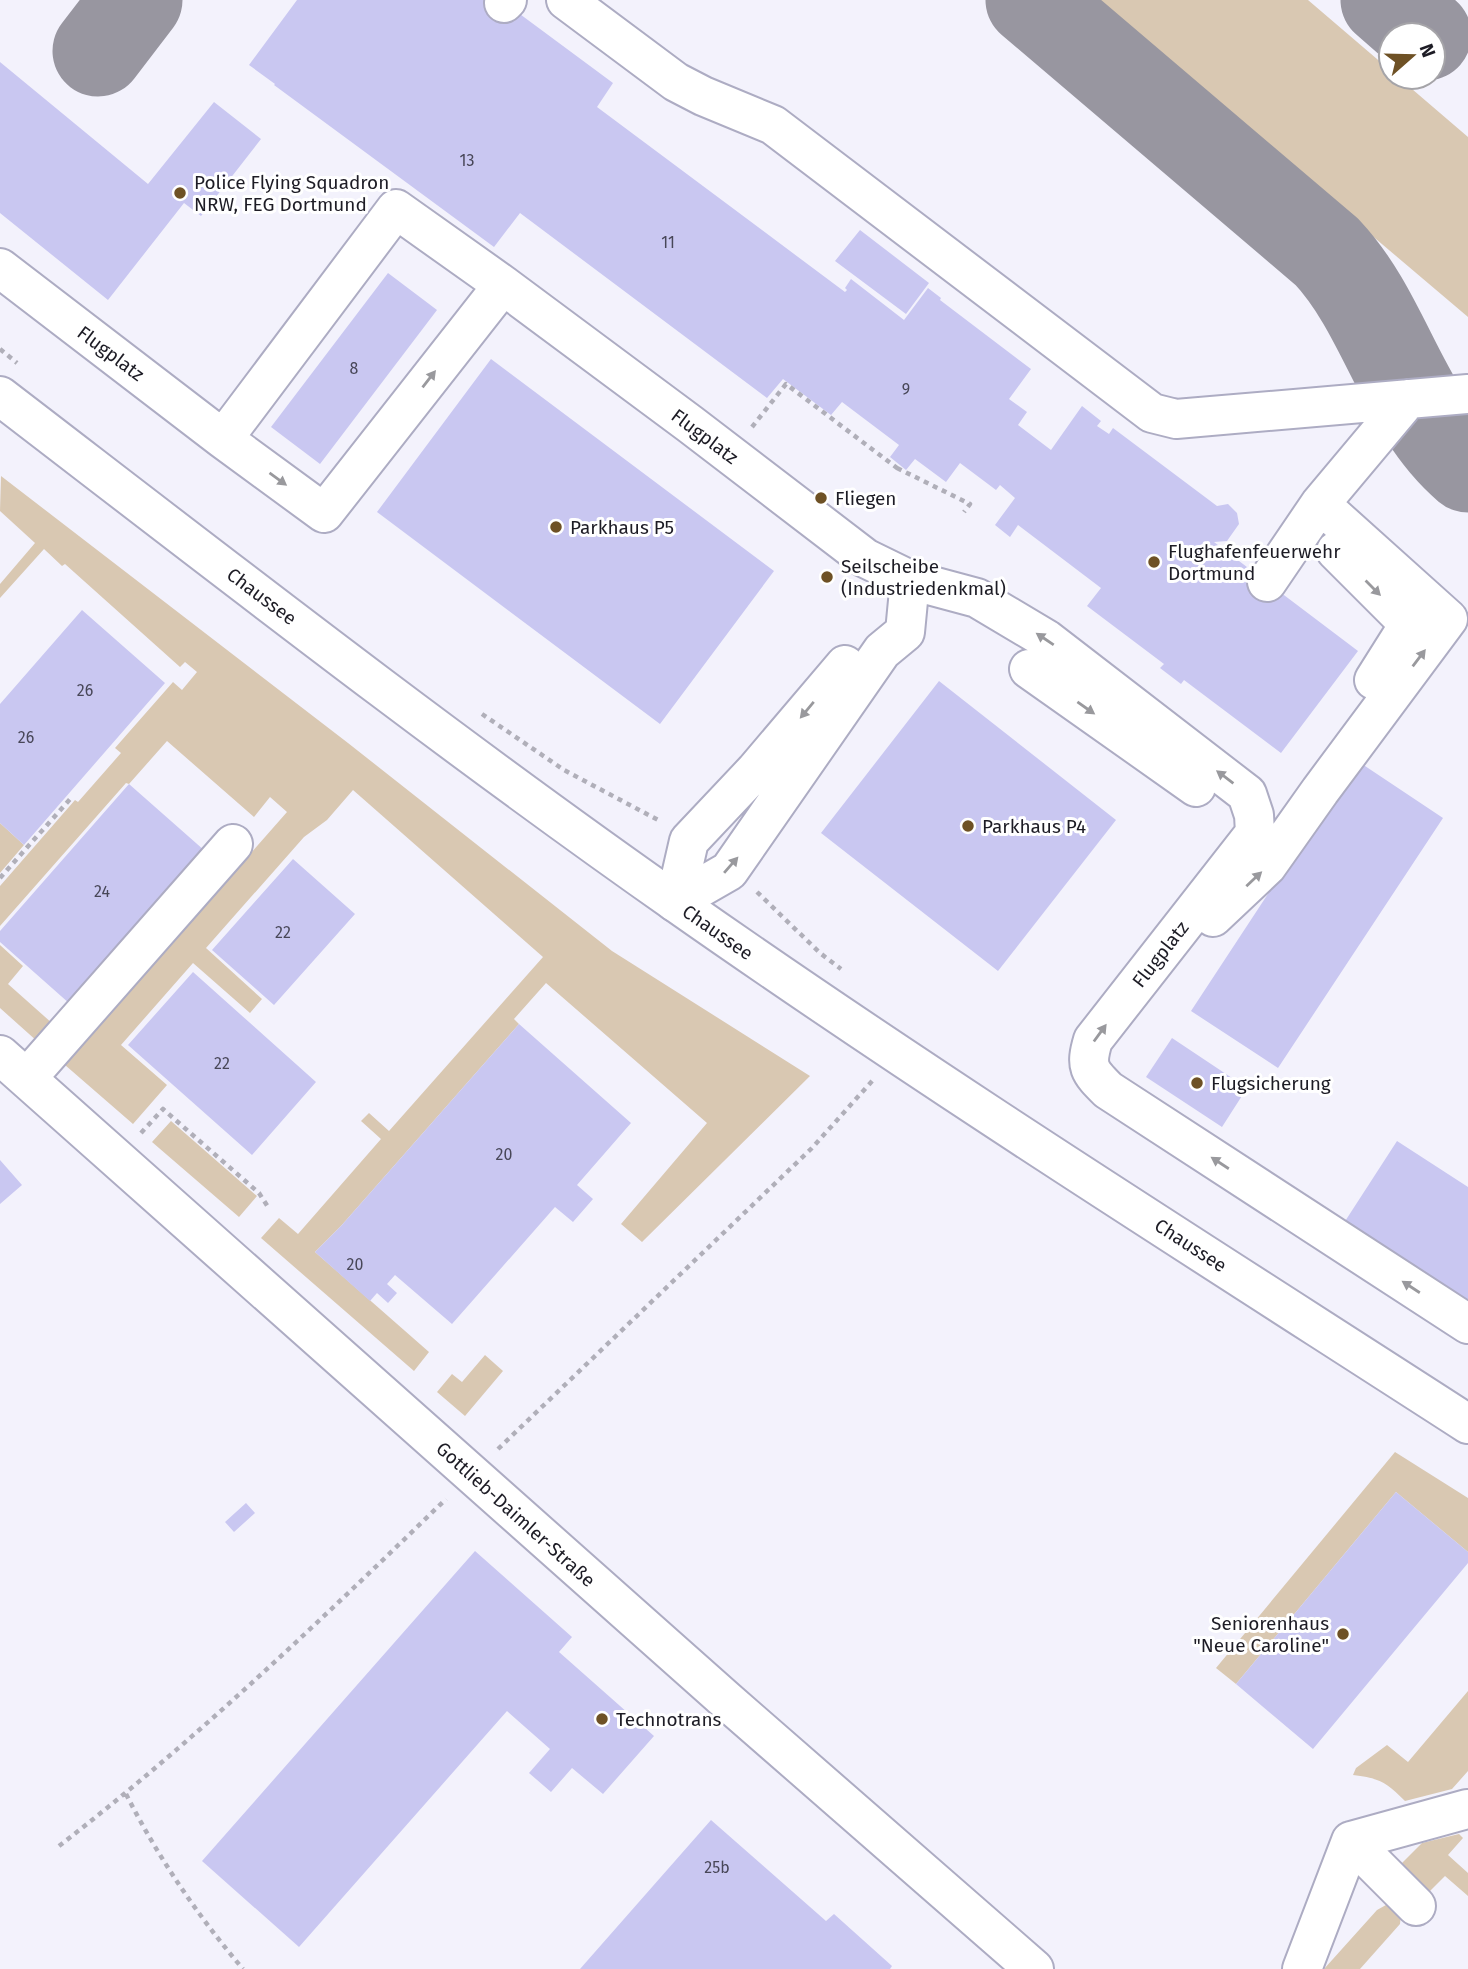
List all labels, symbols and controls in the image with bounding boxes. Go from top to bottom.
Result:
north arrow [1377,21,1447,91]
text: N [1415,40,1440,60]
house number: 13 [460,151,474,170]
place label: Police Flying Squadron NRW, FEG Dortmund [194,171,389,216]
marker: Police Flying Squadron NRW, FEG Dortmund [172,185,188,201]
house number: 11 [661,233,675,252]
street label: Flugplatz [73,321,149,386]
house number: 8 [350,359,359,378]
one-way arrow [422,371,437,389]
house number: 9 [902,380,910,399]
street label: Flugplatz [667,404,743,469]
one-way arrow [269,472,287,486]
place label: Fliegen [835,487,896,510]
marker: Fliegen [813,490,829,506]
place label: Parkhaus P5 [570,516,674,539]
marker: Parkhaus P5 [548,519,564,535]
place label: Flughafenfeuerwehr Dortmund [1168,540,1341,585]
marker: Flughafenfeuerwehr Dortmund [1146,554,1162,570]
place label: Seilscheibe (Industriedenkmal) [841,555,1006,600]
street label: Chaussee [222,563,301,630]
marker: Seilscheibe (Industriedenkmal) [819,569,835,585]
one-way arrow [1364,580,1381,596]
one-way arrow [1036,632,1054,646]
one-way arrow [1412,648,1426,667]
house number: 26 [77,681,93,700]
one-way arrow [799,701,814,719]
one-way arrow [1076,701,1096,714]
house number: 26 [18,728,34,747]
one-way arrow [1217,770,1235,785]
place label: Parkhaus P4 [982,815,1086,838]
marker: Parkhaus P4 [960,818,976,834]
one-way arrow [724,856,739,874]
one-way arrow [1245,871,1262,887]
house number: 24 [94,882,110,901]
street label: Chaussee [678,900,758,965]
street label: Flugplatz [1127,917,1193,992]
house number: 22 [275,923,291,942]
one-way arrow [1093,1023,1107,1042]
house number: 22 [214,1054,230,1073]
place label: Flugsicherung [1211,1072,1331,1095]
marker: Flugsicherung [1189,1075,1205,1091]
house number: 20 [496,1145,512,1164]
one-way arrow [1211,1156,1229,1170]
street label: Chaussee [1150,1214,1231,1277]
house number: 20 [347,1255,363,1274]
one-way arrow [1401,1280,1420,1293]
street label: Gottlieb-Daimler-Straße [431,1437,600,1592]
place label: Seniorenhaus "Neue Caroline" [1193,1612,1329,1657]
marker: Seniorenhaus "Neue Caroline" [1335,1626,1351,1642]
place label: Technotrans [616,1708,722,1731]
marker: Technotrans [594,1711,610,1727]
house number: 25b [704,1858,730,1877]

